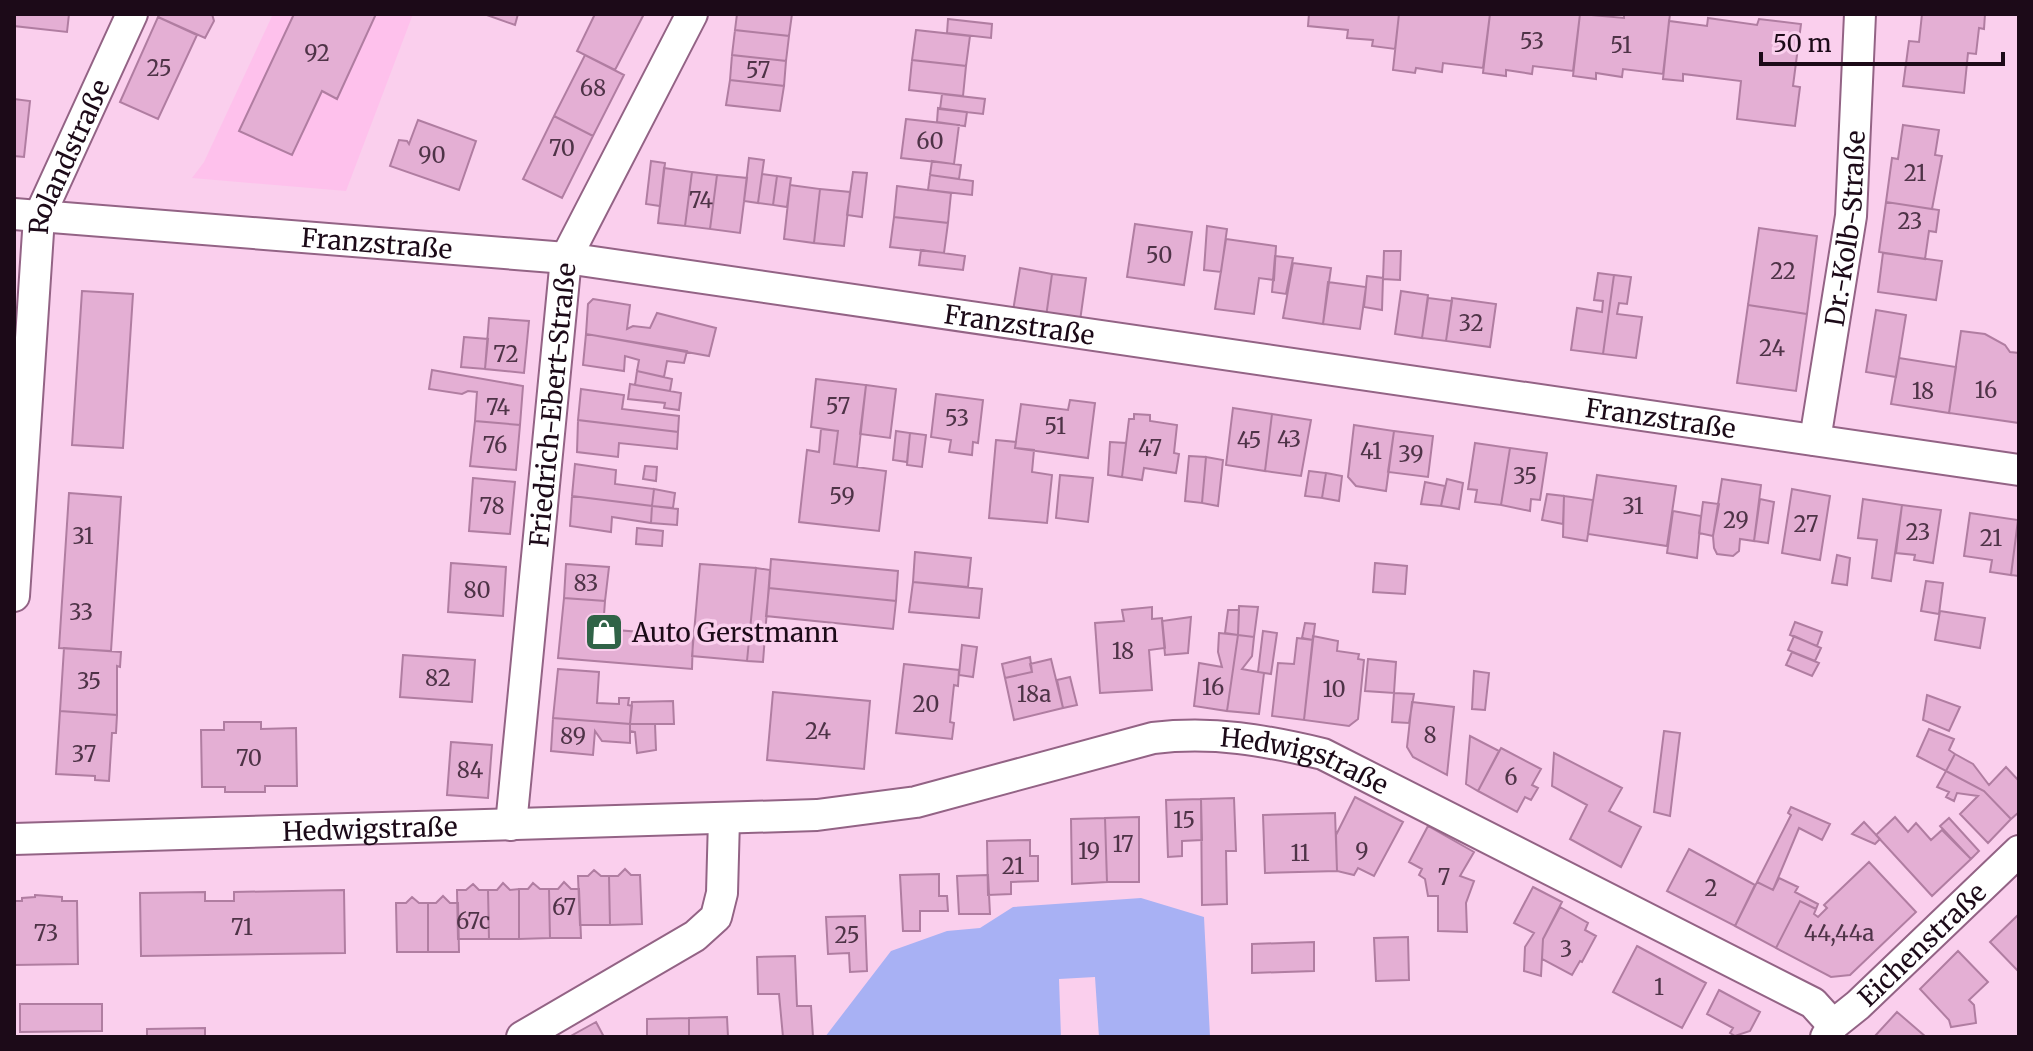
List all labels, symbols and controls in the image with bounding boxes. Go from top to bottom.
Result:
scale bar [1761,16,2003,66]
house number: 53 [1520,27,1544,55]
text: 50 m [1773,28,1832,59]
house number: 51 [1610,31,1632,59]
house number: 92 [304,39,330,67]
house number: 25 [146,54,172,82]
house number: 57 [746,56,770,84]
street label: Rolandstraße [21,74,116,235]
house number: 68 [580,74,606,102]
house number: 60 [916,127,944,155]
street label: Dr.-Kolb-Straße [1817,130,1871,328]
house number: 70 [549,134,575,162]
house number: 90 [418,141,446,169]
house number: 21 [1904,159,1926,187]
house number: 74 [689,186,714,214]
house number: 23 [1898,207,1922,235]
street label: Franzstraße [300,220,454,265]
house number: 50 [1146,241,1172,269]
house number: 22 [1770,257,1796,285]
street label: Friedrich-Ebert-Straße [522,261,582,549]
street label: Franzstraße [942,297,1097,351]
house number: 32 [1459,309,1484,337]
house number: 24 [1759,334,1785,362]
house number: 72 [493,340,519,368]
house number: 16 [1975,376,1997,404]
house number: 18 [1912,377,1934,405]
street label: Franzstraße [1583,390,1738,445]
house number: 57 [826,392,850,420]
house number: 74 [486,393,511,421]
house number: 53 [945,404,969,432]
house number: 51 [1044,412,1066,440]
house number: 43 [1277,425,1301,453]
house number: 45 [1237,426,1261,454]
house number: 76 [483,431,507,459]
house number: 47 [1138,434,1162,462]
house number: 41 [1360,437,1382,465]
house number: 39 [1398,440,1424,468]
house number: 35 [1513,462,1537,490]
house number: 59 [829,482,855,510]
house number: 78 [479,492,505,520]
house number: 31 [1622,492,1644,520]
house number: 29 [1723,506,1749,534]
house number: 27 [1794,510,1818,538]
house number: 23 [1906,518,1930,546]
house number: 31 [72,522,94,550]
house number: 21 [1980,524,2002,552]
house number: 83 [574,569,598,597]
house number: 80 [463,576,491,604]
house number: 33 [69,598,93,626]
shop icon: Auto Gerstmann [583,611,625,653]
place label: Auto Gerstmann [631,616,839,649]
house number: 18 [1112,637,1134,665]
house number: 82 [425,664,451,692]
house number: 35 [77,667,101,695]
house number: 16 [1202,673,1224,701]
house number: 10 [1322,675,1346,703]
house number: 18a [1017,680,1051,708]
house number: 20 [913,690,939,718]
house number: 24 [805,717,831,745]
street label: Hedwigstraße [1219,720,1394,801]
house number: 8 [1423,721,1437,749]
house number: 89 [560,722,586,750]
house number: 37 [72,740,96,768]
house number: 70 [236,744,262,772]
house number: 84 [457,756,484,784]
house number: 6 [1504,763,1518,791]
house number: 15 [1173,806,1195,834]
street label: Hedwigstraße [282,809,458,847]
house number: 17 [1112,830,1134,858]
house number: 19 [1078,837,1100,865]
house number: 9 [1355,837,1369,865]
house number: 11 [1290,839,1310,867]
house number: 21 [1002,852,1024,880]
house number: 7 [1438,863,1450,891]
house number: 2 [1704,874,1718,902]
street label: Eichenstraße [1851,875,1993,1013]
house number: 67 [552,893,576,921]
house number: 67c [456,907,490,935]
house number: 71 [231,913,253,941]
house number: 73 [34,919,58,947]
house number: 44,44a [1804,919,1875,947]
house number: 25 [834,921,860,949]
house number: 3 [1560,935,1572,963]
house number: 1 [1654,973,1664,1001]

